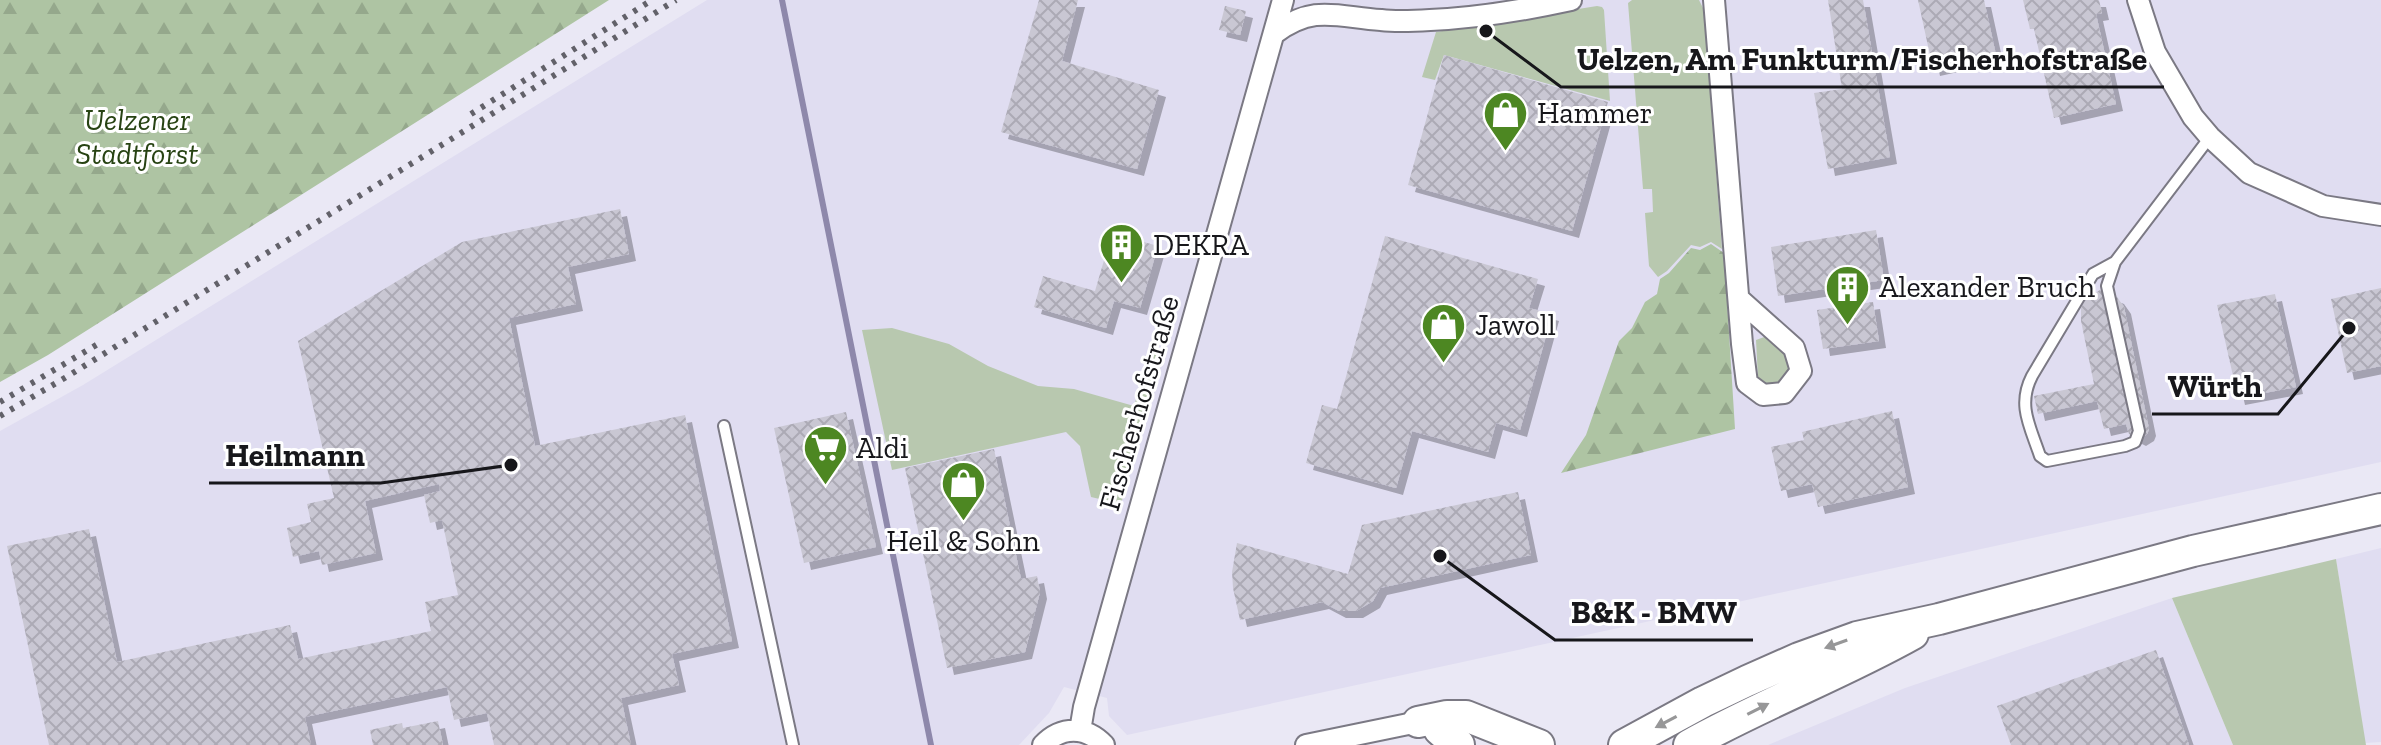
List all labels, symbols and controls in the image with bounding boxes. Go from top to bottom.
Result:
callout: Uelzen, Am Funkturm/Fischerhofstraße [1561,31,2164,87]
text: Uelzen, Am Funkturm/Fischerhofstraße [1577,40,2147,78]
shop icon: Hammer [1482,89,1530,152]
place label: Hammer [1537,95,1652,131]
park label: Uelzener Stadtforst [75,102,199,172]
building icon: DEKRA [1098,221,1146,284]
place label: DEKRA [1153,227,1249,263]
building icon: Alexander Bruch [1824,263,1872,326]
place label: Alexander Bruch [1879,269,2095,305]
street label: Fischerhofstraße [1091,291,1187,515]
shop icon: Jawoll [1420,301,1468,364]
place label: Jawoll [1475,307,1556,343]
callout: Würth [2152,358,2278,414]
text: Würth [2168,367,2263,405]
supermarket icon: Aldi [801,424,849,487]
callout: Heilmann [209,427,381,483]
place label: Aldi [856,430,908,466]
text: Heilmann [225,436,365,474]
shop icon: Heil & Sohn [939,459,987,522]
place label: Heil & Sohn [886,523,1040,559]
callout: B&K - BMW [1555,584,1753,640]
text: B&K - BMW [1571,593,1738,631]
one-way arrow [1824,639,1848,651]
one-way arrow [1747,702,1770,716]
one-way arrow [1654,715,1677,729]

